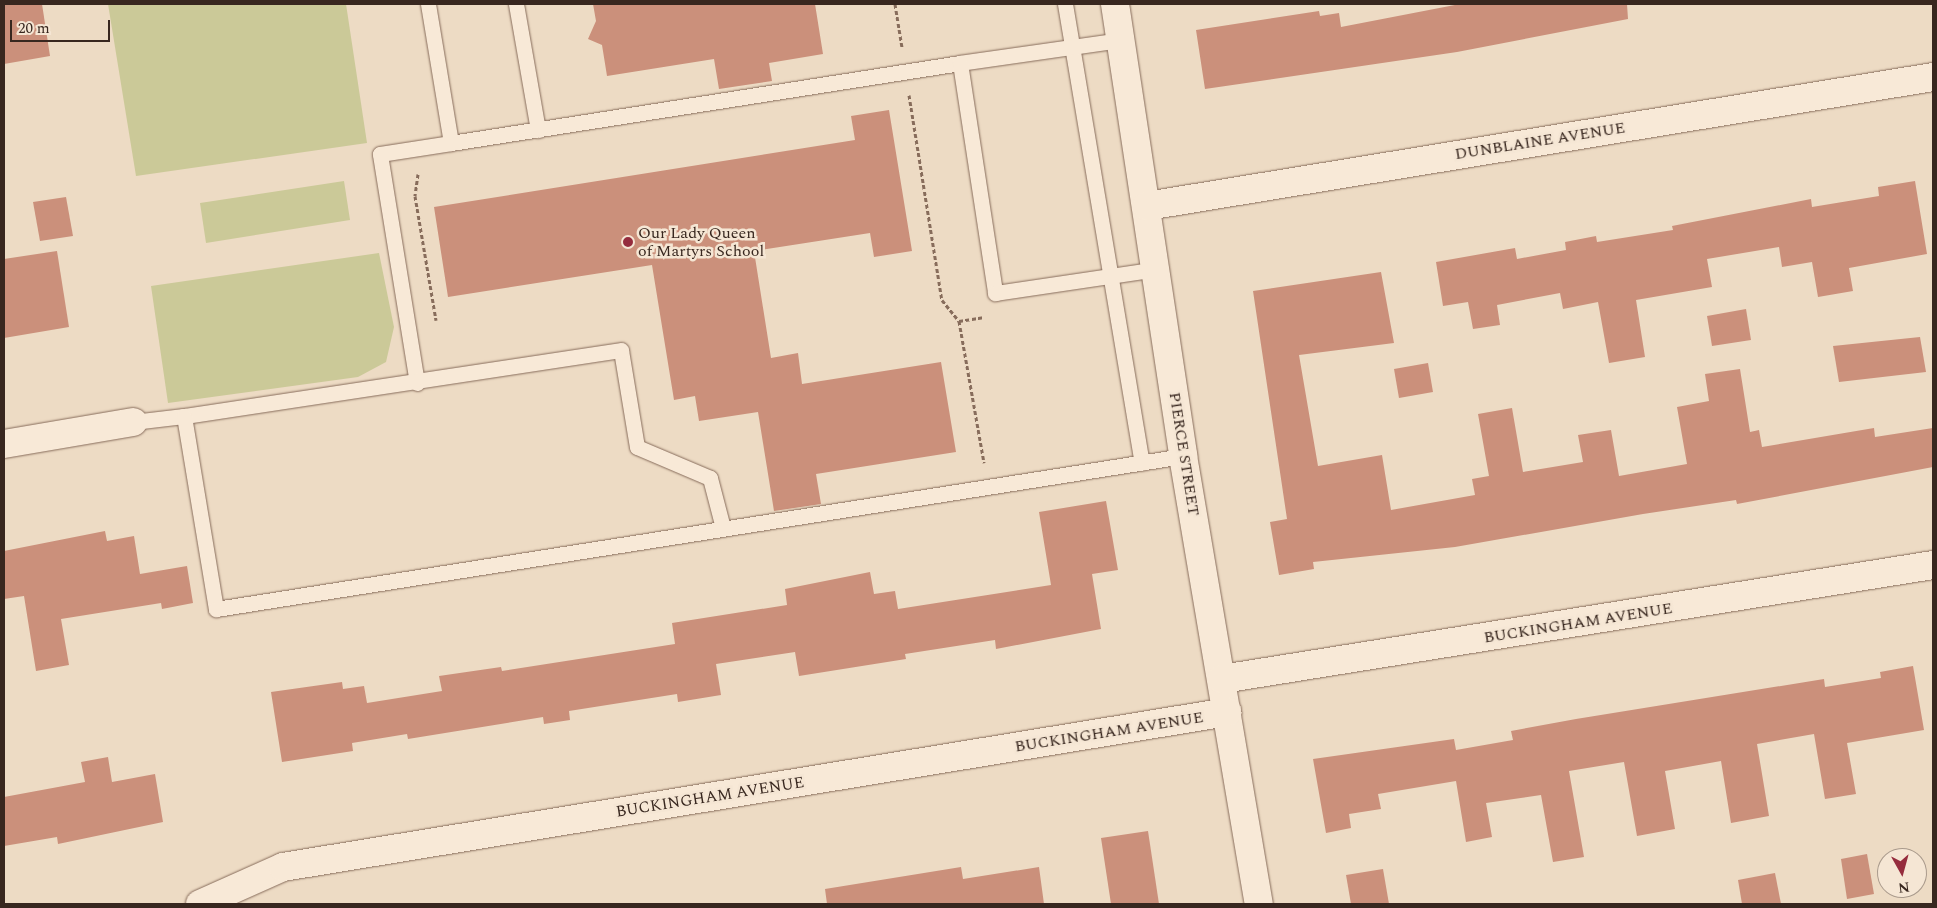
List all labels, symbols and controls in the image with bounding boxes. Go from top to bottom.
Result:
scale bar [12,10,112,42]
text: 20 m [18,17,50,40]
street label: DUNBLAINE AVENUE [1453,118,1627,164]
place label: Our Lady Queen of Martyrs School [638,223,764,261]
marker: Our Lady Queen of Martyrs School [622,236,634,248]
street label: PIERCE STREET [1165,391,1203,517]
street label: BUCKINGHAM AVENUE [1482,599,1674,647]
street label: BUCKINGHAM AVENUE [1013,708,1205,756]
street label: BUCKINGHAM AVENUE [614,773,806,821]
north arrow [1877,848,1927,898]
text: N [1897,876,1911,899]

